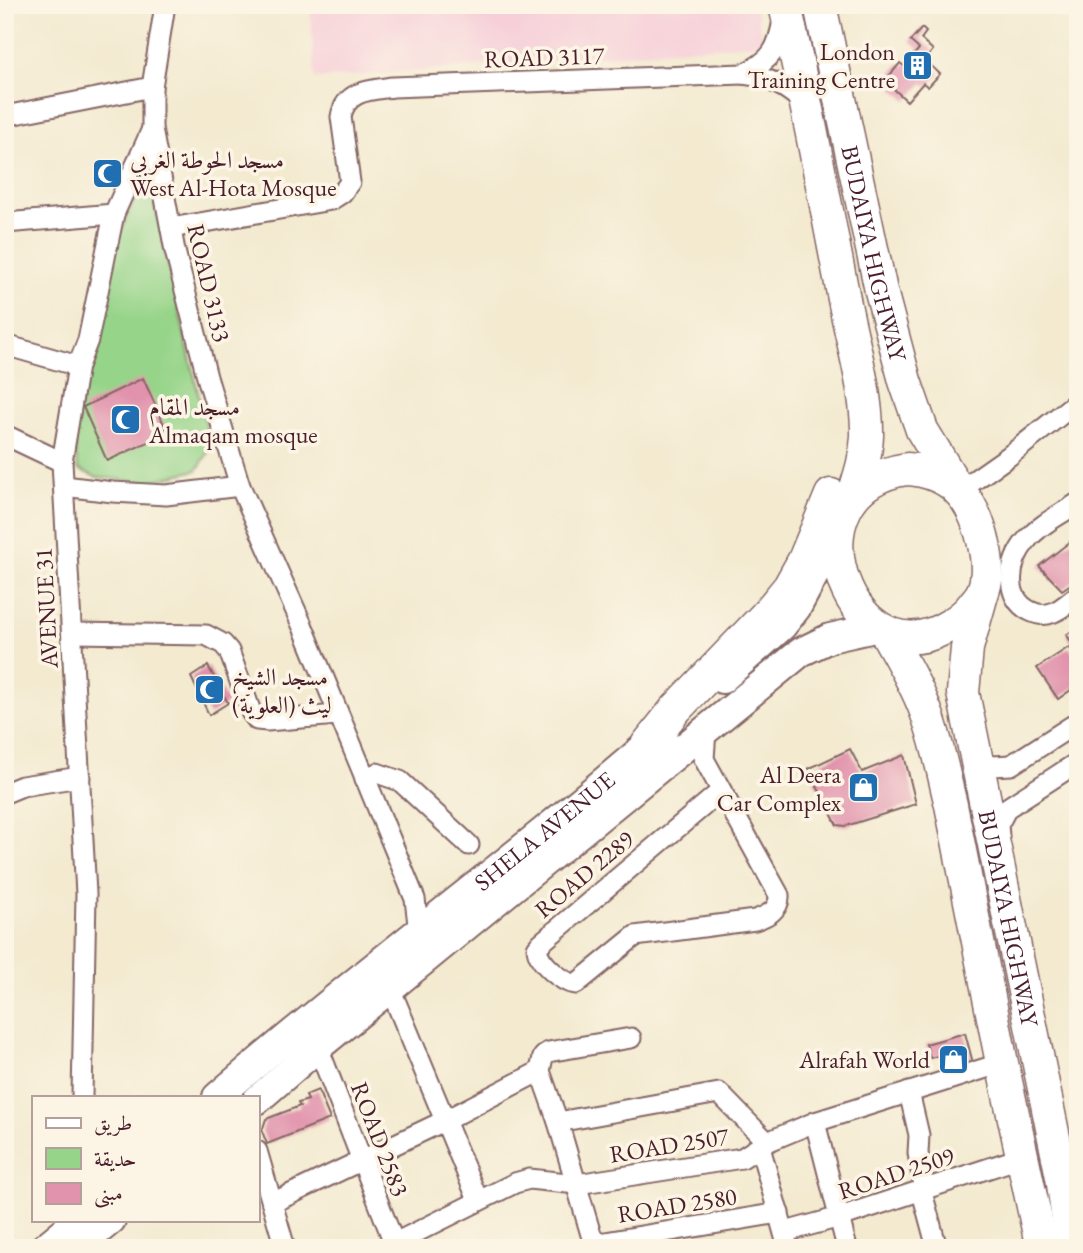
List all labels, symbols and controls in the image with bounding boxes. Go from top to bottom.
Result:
place label: London Training Centre [747,36,895,95]
street label: ROAD 3117 [483,39,605,75]
building icon: London Training Centre [901,48,935,82]
street label: BUDAIYA HIGHWAY [835,142,915,365]
place label: مسجد الحوطة الغربي West Al-Hota Mosque [130,144,337,203]
mosque icon: مسجد الحوطة الغربي West Al-Hota Mosque [90,156,124,190]
street label: ROAD 3133 [180,221,238,345]
place label: مسجد المقام Almaqam mosque [148,391,318,450]
mosque icon: مسجد المقام Almaqam mosque [109,403,143,437]
street label: AVENUE 31 [27,547,65,670]
place label: مسجد الشيخ ليث (العلوية) [232,661,332,720]
mosque icon: مسجد الشيخ ليث (العلوية) [192,673,226,707]
place label: Al Deera Car Complex [717,759,842,818]
street label: SHELA AVENUE [467,764,621,897]
shop icon: Al Deera Car Complex [847,771,881,805]
street label: BUDAIYA HIGHWAY [972,807,1046,1030]
street label: ROAD 2289 [528,823,640,925]
shop icon: Alrafah World [936,1042,970,1076]
place label: Alrafah World [798,1044,931,1075]
street label: ROAD 2583 [344,1077,416,1201]
legend [32,1096,259,1222]
text: طريق [94,1109,132,1136]
street label: ROAD 2507 [607,1120,731,1170]
street label: ROAD 2509 [834,1140,958,1206]
text: حديقة [94,1145,137,1172]
text: مبنى [94,1179,123,1208]
street label: ROAD 2580 [615,1180,739,1230]

